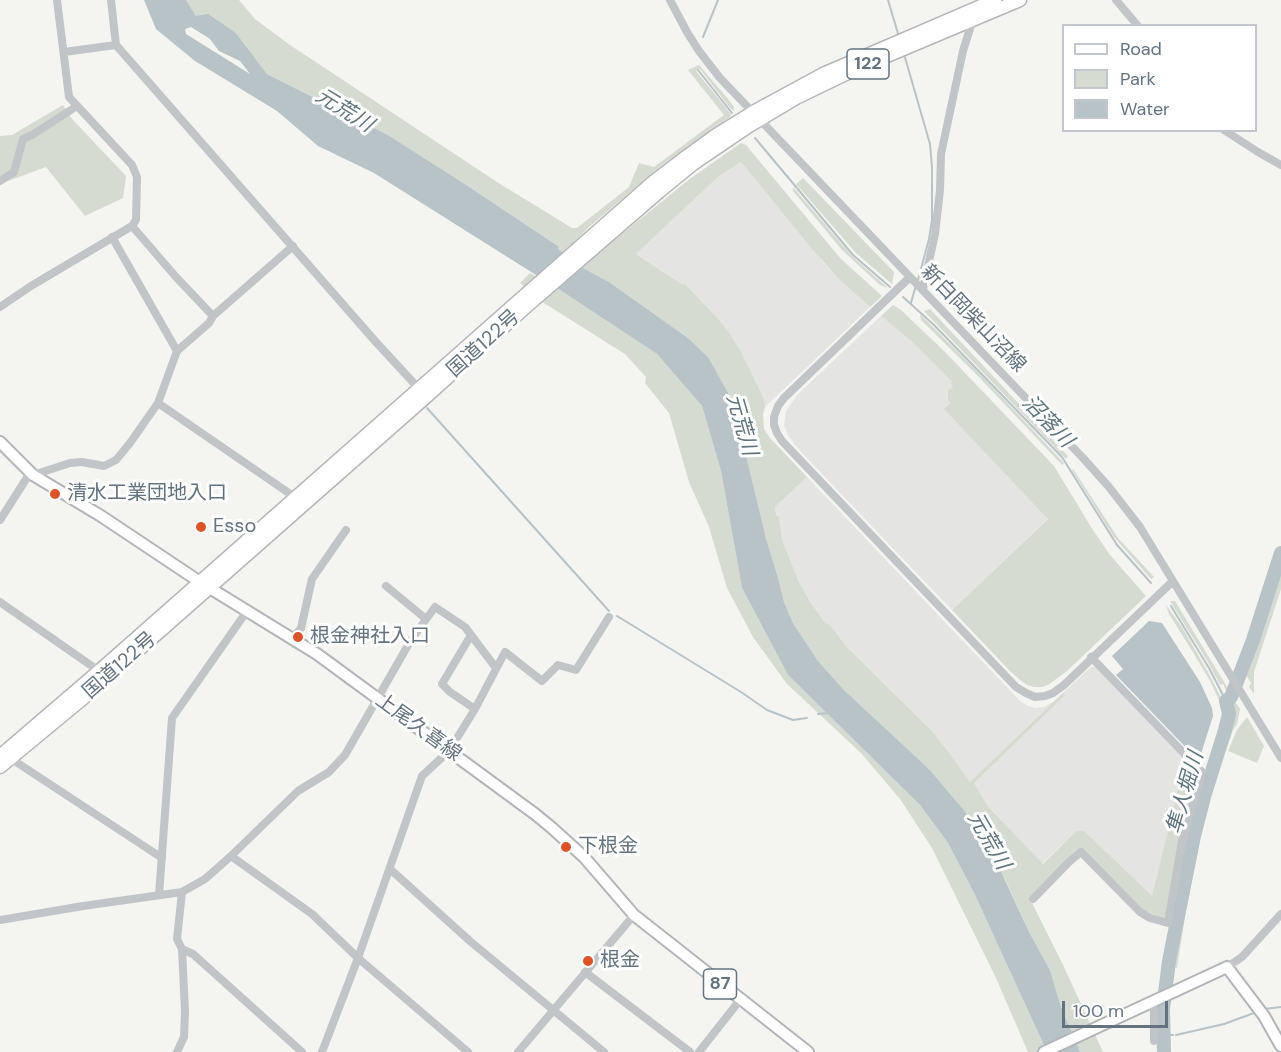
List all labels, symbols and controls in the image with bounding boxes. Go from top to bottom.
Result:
legend [1062,24,1257,132]
text: Road [1120,37,1162,61]
road number: 122 [847,49,889,79]
text: Park [1120,67,1156,91]
water label: 元荒川 [311,84,377,138]
text: Water [1120,97,1170,121]
street label: 新白岡柴山沼線 [916,260,1030,378]
street label: 国道122号 [443,305,525,383]
water label: 元荒川 [720,391,762,459]
water label: 沼落川 [1016,391,1078,453]
place label: 清水工業団地入口 [67,482,227,506]
marker: 清水工業団地入口 [48,487,62,501]
place label: Esso [213,515,256,539]
marker: Esso [194,520,208,534]
place label: 根金神社入口 [310,625,430,649]
street label: 国道122号 [78,628,162,704]
marker: 根金神社入口 [291,630,305,644]
street label: 上尾久喜線 [370,689,466,767]
water label: 隼人堀川 [1162,749,1210,837]
water label: 元荒川 [961,807,1015,875]
place label: 下根金 [578,835,638,859]
marker: 下根金 [559,840,573,854]
place label: 根金 [600,949,640,973]
marker: 根金 [581,954,595,968]
road number: 87 [704,969,736,999]
scale bar [1065,989,1172,1027]
text: 100 m [1073,999,1124,1023]

